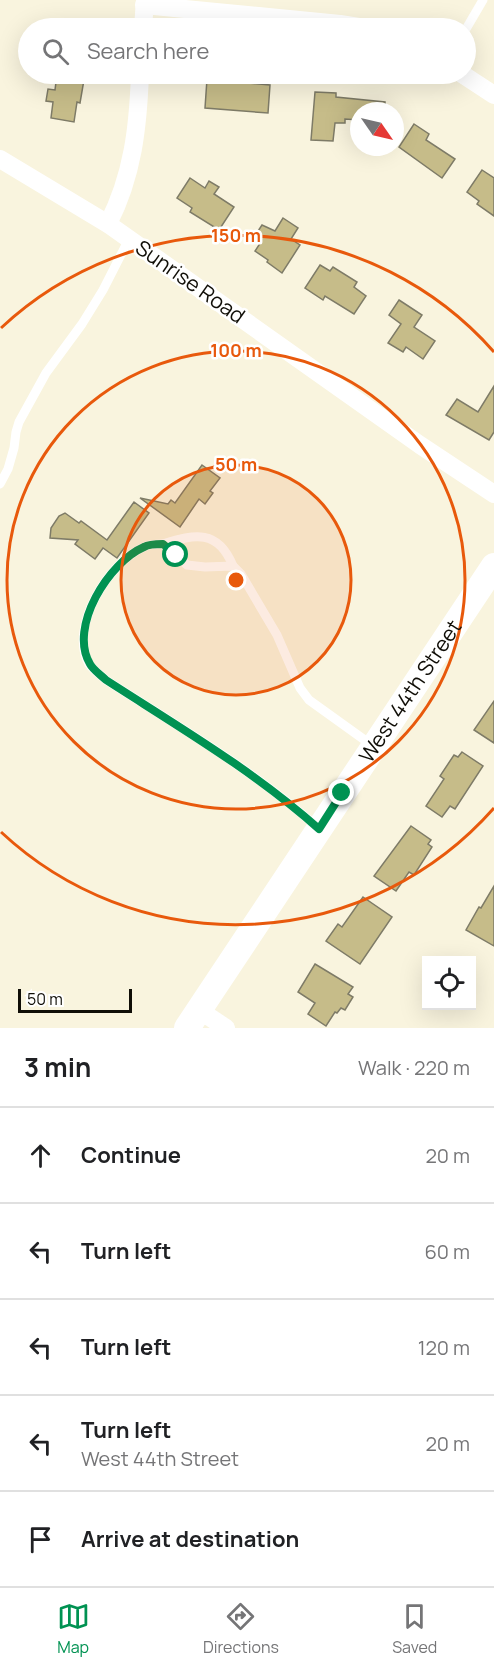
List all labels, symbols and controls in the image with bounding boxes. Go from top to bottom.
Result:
search box [18,18,476,84]
icon: search [39,35,72,68]
text: Search here [87,36,209,66]
north arrow [350,102,404,156]
text: 150 m [211,223,261,247]
street label: Sunrise Road [130,233,251,329]
text: 100 m [210,338,262,362]
text: 50 m [215,452,257,476]
route start [162,541,188,567]
centre of rings [226,570,246,590]
street label: West 44th Street [352,614,467,768]
route end [328,779,354,805]
map controls [422,956,476,1010]
button: locate [422,956,476,1010]
scale bar [18,986,132,1013]
text: 50 m [27,988,63,1010]
text: 3 min [24,1049,91,1085]
text: Walk · 220 m [358,1054,470,1081]
icon: ahead [24,1139,57,1172]
text: Continue [81,1140,181,1170]
text: 20 m [425,1142,470,1169]
icon: left [24,1235,57,1268]
text: Turn left [81,1236,171,1266]
text: 60 m [424,1238,470,1265]
icon: left [24,1331,57,1364]
text: Turn left [81,1332,171,1362]
text: 120 m [418,1334,470,1361]
text: Turn left [81,1415,171,1445]
icon: left [24,1427,57,1460]
text: 20 m [425,1430,470,1457]
text: West 44th Street [81,1445,239,1472]
icon: arrive [24,1523,57,1556]
text: Arrive at destination [81,1524,299,1554]
tab: Map [57,1600,90,1658]
tab: Directions [203,1600,279,1658]
tab: Saved [392,1600,437,1658]

